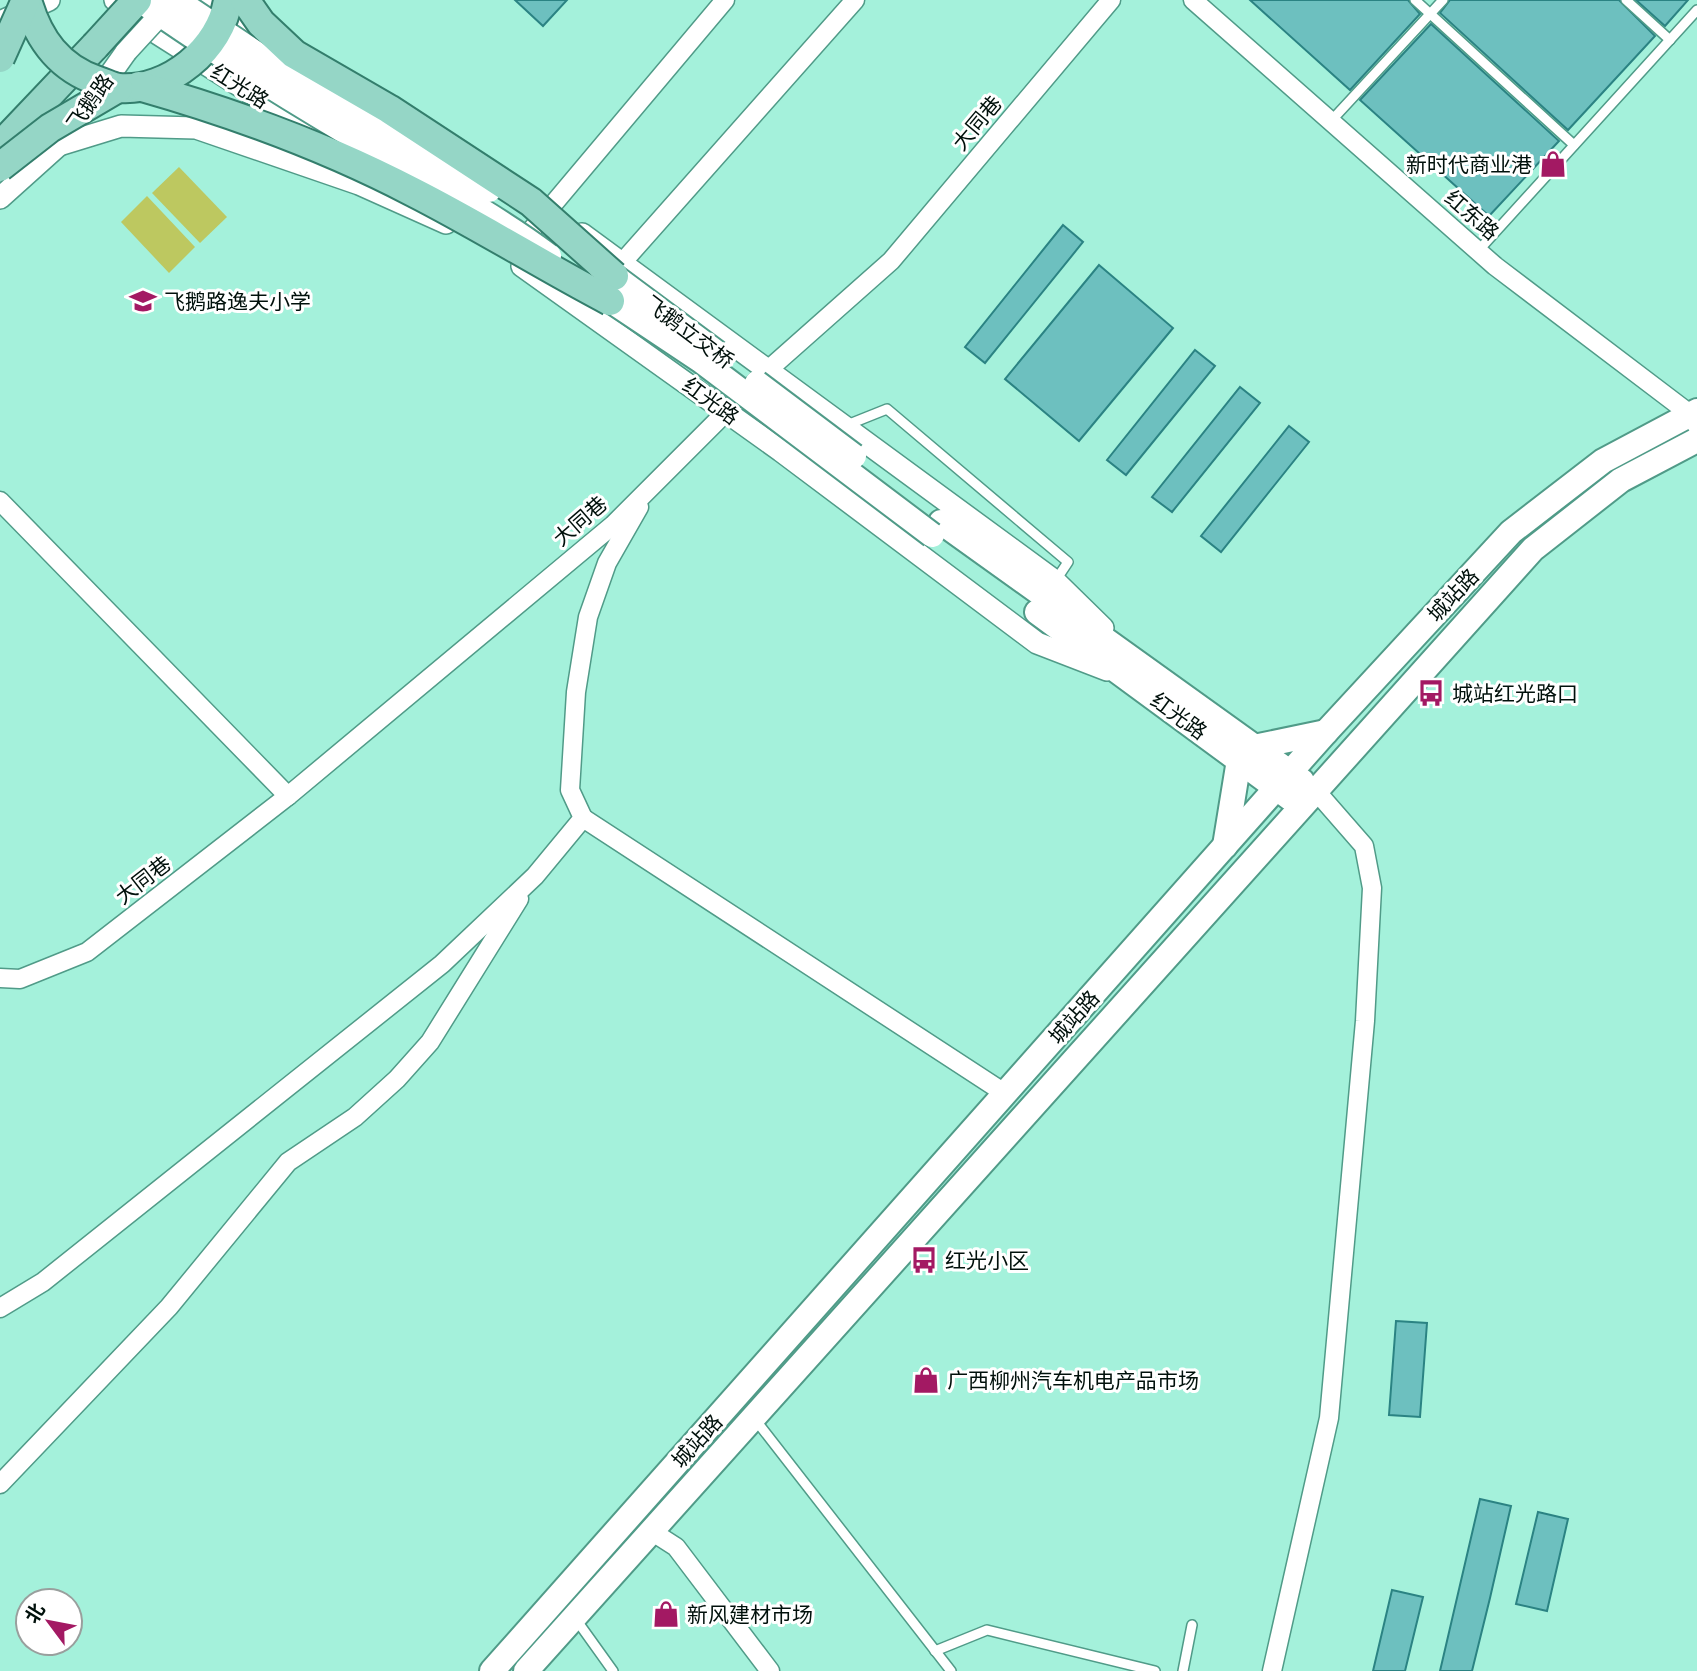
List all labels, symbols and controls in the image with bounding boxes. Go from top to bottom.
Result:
street label: 红光路 [207,60,273,112]
street label: 飞鹅路 [63,70,117,134]
street label: 大同巷 [948,91,1006,155]
shop icon: 新时代商业港 [1538,149,1568,179]
place label: 新时代商业港 [1406,153,1532,176]
street label: 红东路 [1441,186,1503,244]
school or university icon: 飞鹅路逸夫小学 [128,286,158,316]
place label: 飞鹅路逸夫小学 [164,290,311,313]
street label: 飞鹅立交桥 [640,291,738,373]
street label: 红光路 [679,373,743,429]
street label: 大同巷 [549,492,611,550]
street label: 城站路 [1423,564,1483,626]
bus stop icon: 城站红光路口 [1416,678,1446,708]
place label: 城站红光路口 [1452,682,1578,705]
street label: 红光路 [1147,688,1211,744]
street label: 大同巷 [111,852,175,908]
street label: 城站路 [1044,986,1104,1048]
bus stop icon: 红光小区 [909,1245,939,1275]
place label: 红光小区 [945,1249,1029,1272]
shop icon: 广西柳州汽车机电产品市场 [911,1365,941,1395]
place label: 广西柳州汽车机电产品市场 [947,1369,1199,1392]
street label: 城站路 [667,1410,727,1472]
north arrow [14,1587,84,1657]
shop icon: 新风建材市场 [651,1599,681,1629]
text: 北 [21,1600,49,1627]
place label: 新风建材市场 [687,1603,813,1626]

